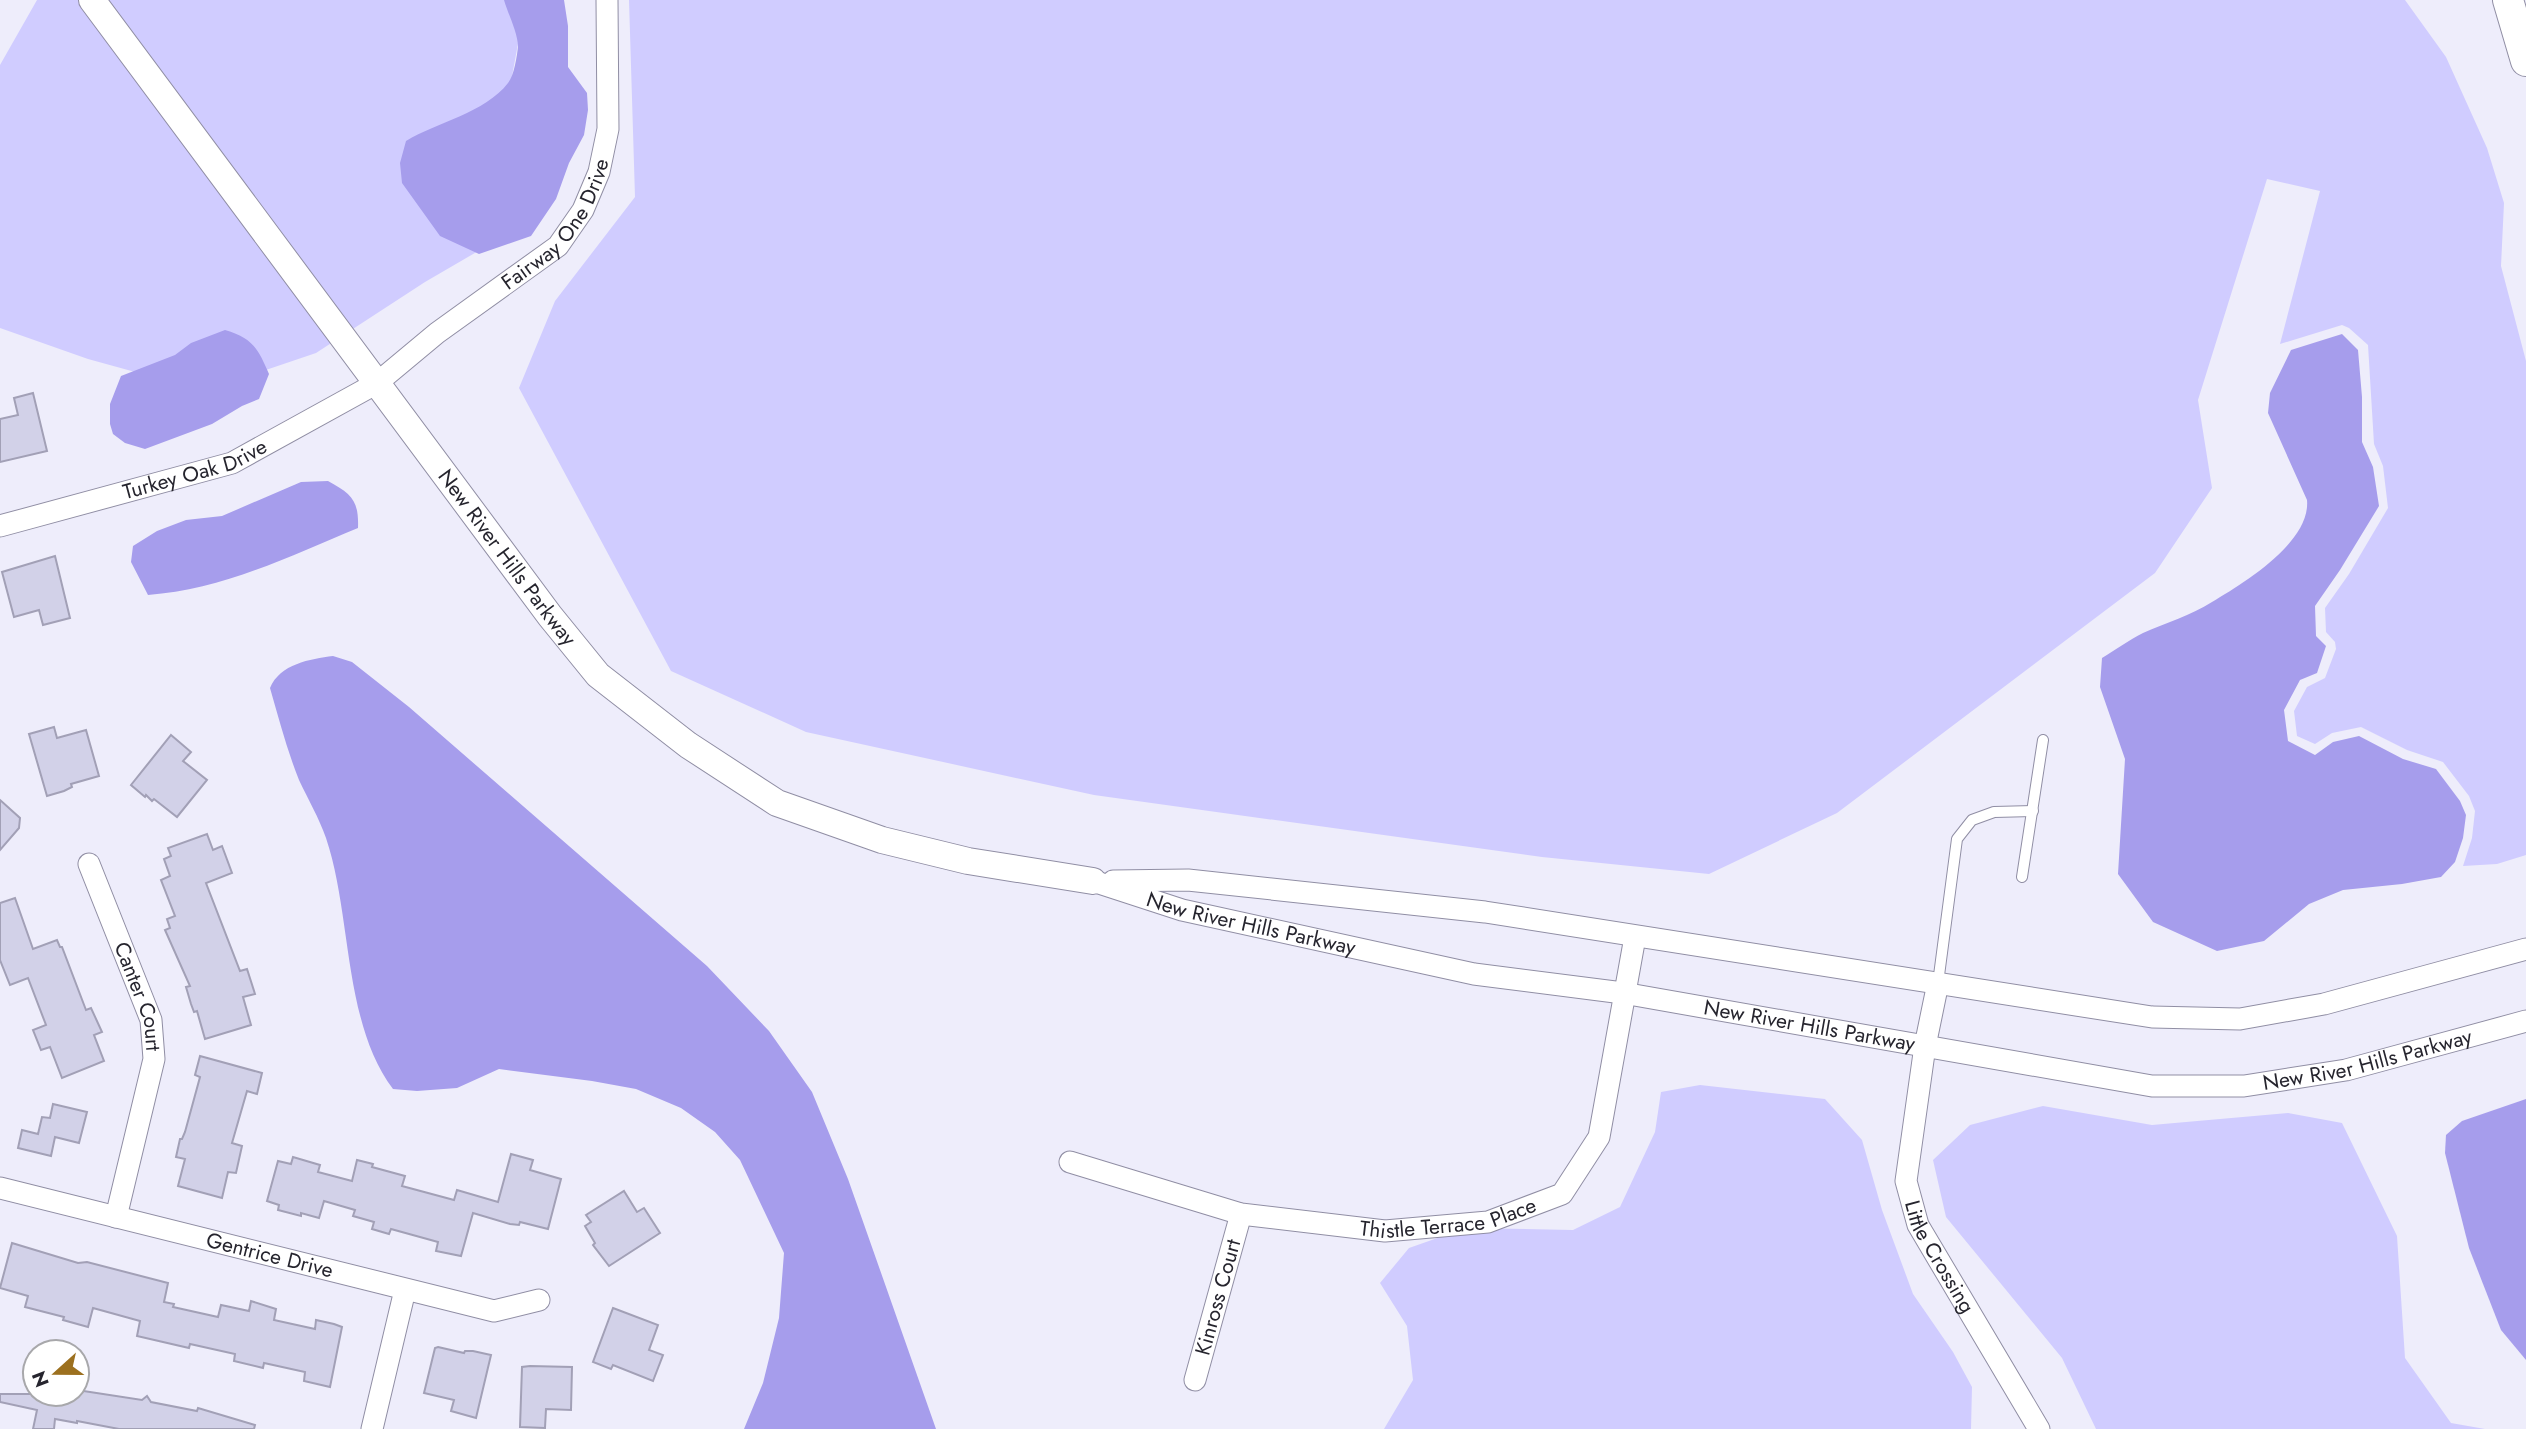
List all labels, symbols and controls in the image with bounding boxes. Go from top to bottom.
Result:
street label: Fairway One Drive [495,156,616,297]
street label: Turkey Oak Drive [119,432,272,507]
street label: New River Hills Parkway [431,463,584,653]
street label: New River Hills Parkway [1142,884,1359,963]
street label: Canter Court [106,937,168,1052]
street label: New River Hills Parkway [1701,992,1918,1059]
street label: New River Hills Parkway [2261,1021,2476,1098]
street label: Thistle Terrace Place [1358,1190,1541,1246]
street label: Little Crossing [1897,1197,1982,1319]
street label: Gentrice Drive [203,1225,337,1285]
street label: Kinross Court [1188,1236,1248,1359]
north arrow [21,1338,91,1408]
text: N [25,1367,56,1391]

